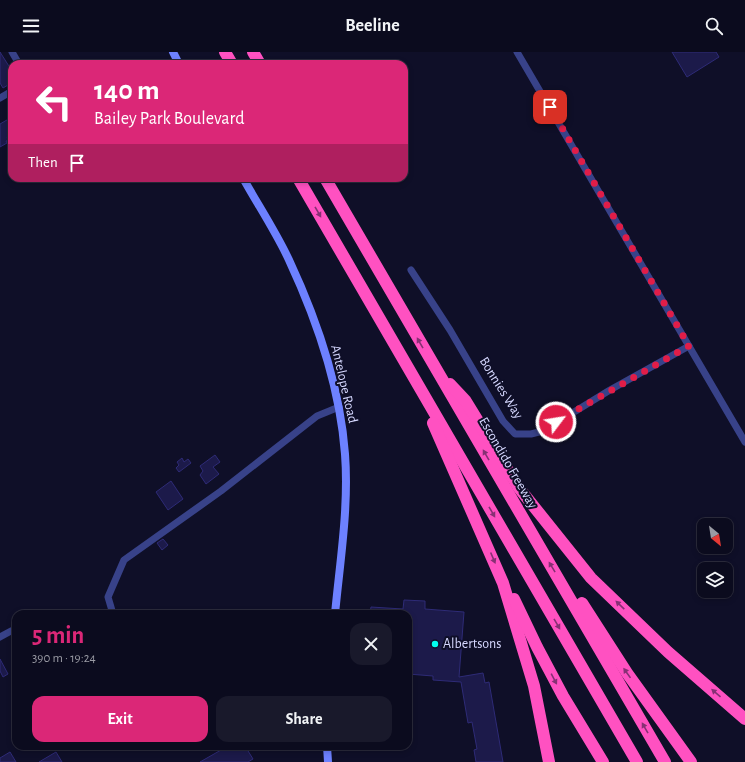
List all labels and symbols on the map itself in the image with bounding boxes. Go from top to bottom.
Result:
pin [533,90,567,124]
one-way arrow [314,206,321,218]
one-way arrow [417,337,424,349]
street label: Antelope Road [328,343,360,425]
street label: Bonnies Way [477,355,525,421]
position arrow [535,401,577,443]
street label: Escondido Freeway [476,415,540,511]
one-way arrow [483,449,490,461]
one-way arrow [488,506,495,517]
north arrow [697,518,733,554]
one-way arrow [490,553,496,564]
one-way arrow [549,561,556,573]
one-way arrow [615,600,625,610]
one-way arrow [554,618,561,630]
place label: Albertsons [443,637,502,651]
marker: Albertsons [430,639,440,649]
one-way arrow [623,668,631,679]
one-way arrow [551,674,557,685]
one-way arrow [711,689,720,698]
one-way arrow [642,722,649,734]

